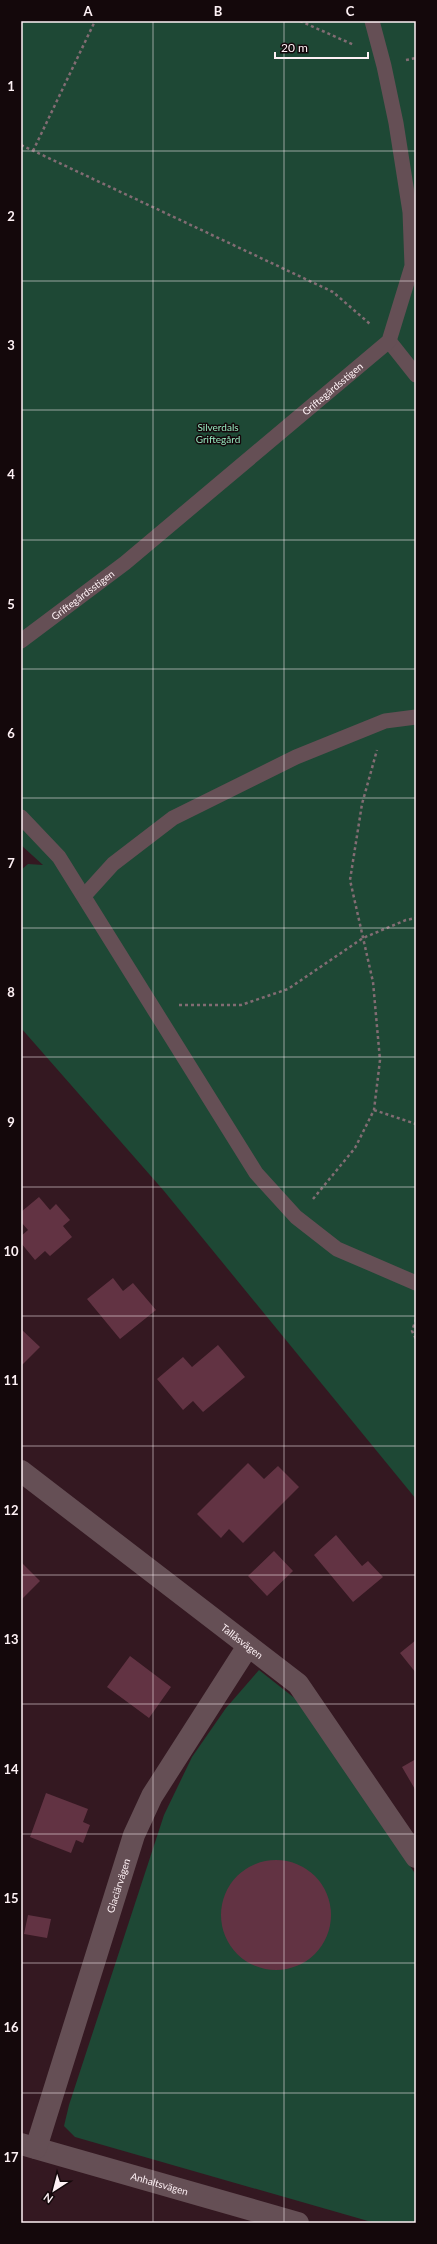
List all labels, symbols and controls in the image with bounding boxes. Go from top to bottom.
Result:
text: A [82,3,93,19]
text: B [214,3,223,19]
text: C [346,3,355,19]
scale bar [275,34,368,60]
text: 20 m [281,40,308,55]
text: 1 [7,78,15,94]
text: 2 [7,208,15,224]
text: 3 [7,337,15,353]
street label: Griftegårdsstigen [300,360,365,417]
park label: Silverdals Griftegård [196,421,240,445]
text: 4 [7,466,15,482]
street label: Griftegårdsstigen [49,567,116,622]
text: 5 [7,596,15,612]
text: 6 [7,725,15,741]
text: 7 [7,855,15,871]
text: 8 [7,984,15,1000]
text: 9 [7,1114,15,1130]
text: 10 [3,1243,19,1259]
text: 11 [3,1372,19,1388]
text: 12 [3,1502,19,1518]
street label: Tallåsvägen [219,1621,266,1661]
text: 13 [3,1631,19,1647]
text: 14 [3,1761,19,1777]
street label: Glaciärvägen [104,1857,132,1914]
text: 15 [3,1890,19,1906]
text: 16 [3,2019,19,2035]
text: 17 [3,2149,19,2165]
north arrow [34,2170,74,2210]
street label: Anhaltsvägen [129,2170,190,2197]
text: N [41,2191,55,2206]

